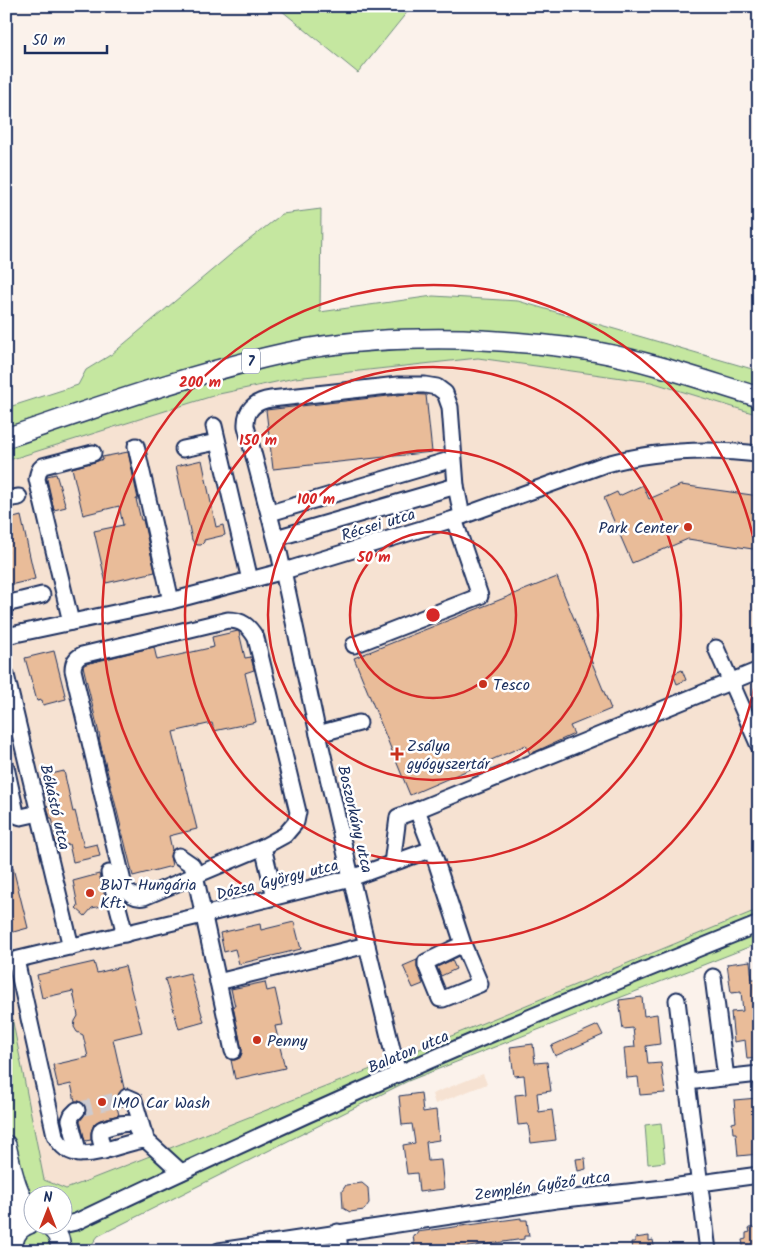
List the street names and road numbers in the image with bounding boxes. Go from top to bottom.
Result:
road number: 7 [242,348,260,374]
street label: Récsei utca [338,502,419,549]
street label: Békástó utca [33,762,77,853]
street label: Boszorkány utca [330,763,379,876]
street label: Dózsa György utca [214,853,341,908]
street label: Balaton utca [364,1024,453,1081]
street label: Zemplén Győző utca [473,1165,612,1208]

